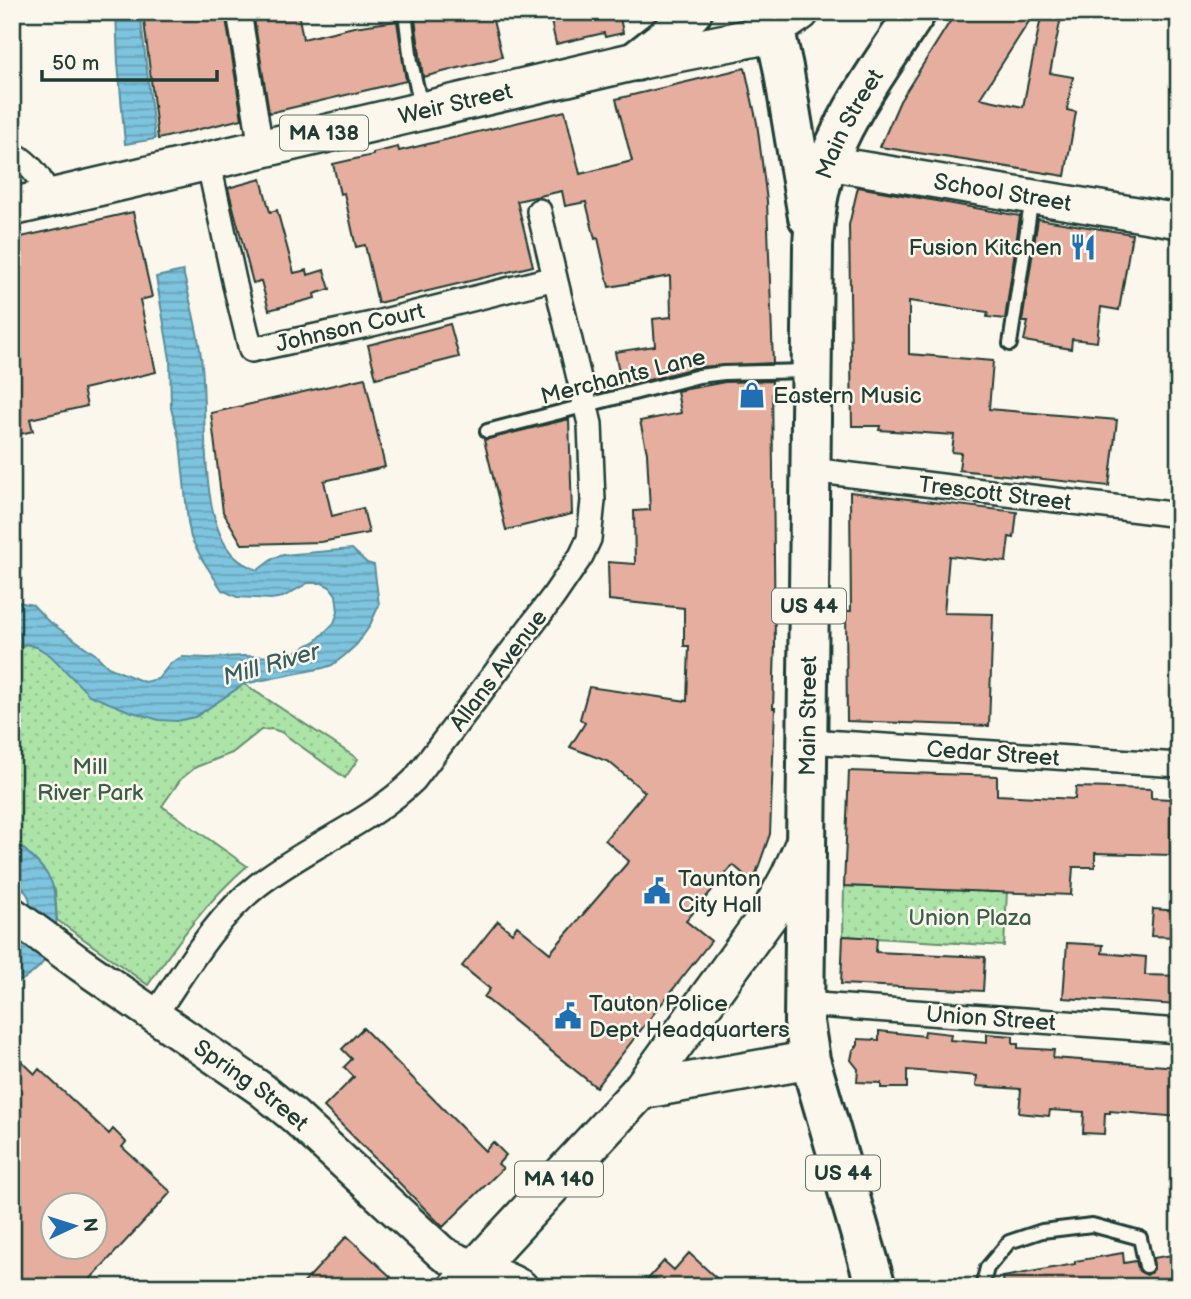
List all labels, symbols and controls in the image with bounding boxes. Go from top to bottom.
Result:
scale bar [42,38,217,82]
text: 50 m [52,51,99,76]
street label: Main Street [810,64,890,183]
street label: Weir Street [396,77,515,131]
road number: MA 138 [280,116,368,150]
street label: School Street [932,168,1073,218]
restaurant icon: Fusion Kitchen [1068,232,1098,262]
place label: Fusion Kitchen [909,234,1062,262]
street label: Johnson Court [273,297,427,359]
street label: Merchants Lane [538,343,709,411]
shop icon: Eastern Music [737,380,767,410]
place label: Eastern Music [773,382,922,410]
street label: Trescott Street [917,471,1073,517]
road number: US 44 [772,588,846,624]
street label: Allans Avenue [444,604,554,737]
water label: Mill River [219,636,325,692]
street label: Main Street [794,656,823,776]
street label: Cedar Street [925,735,1060,773]
park label: Mill River Park [37,753,144,807]
place label: Taunton City Hall [678,865,762,919]
public building icon: Taunton City Hall [642,876,672,906]
park label: Union Plaza [908,904,1032,932]
place label: Tauton Police Dept Headquarters [589,990,790,1044]
street label: Union Street [925,1000,1057,1038]
public building icon: Tauton Police Dept Headquarters [553,1001,583,1031]
street label: Spring Street [188,1034,314,1137]
road number: US 44 [806,1156,880,1190]
road number: MA 140 [515,1162,603,1196]
north arrow [38,1190,108,1260]
text: N [77,1217,101,1233]

